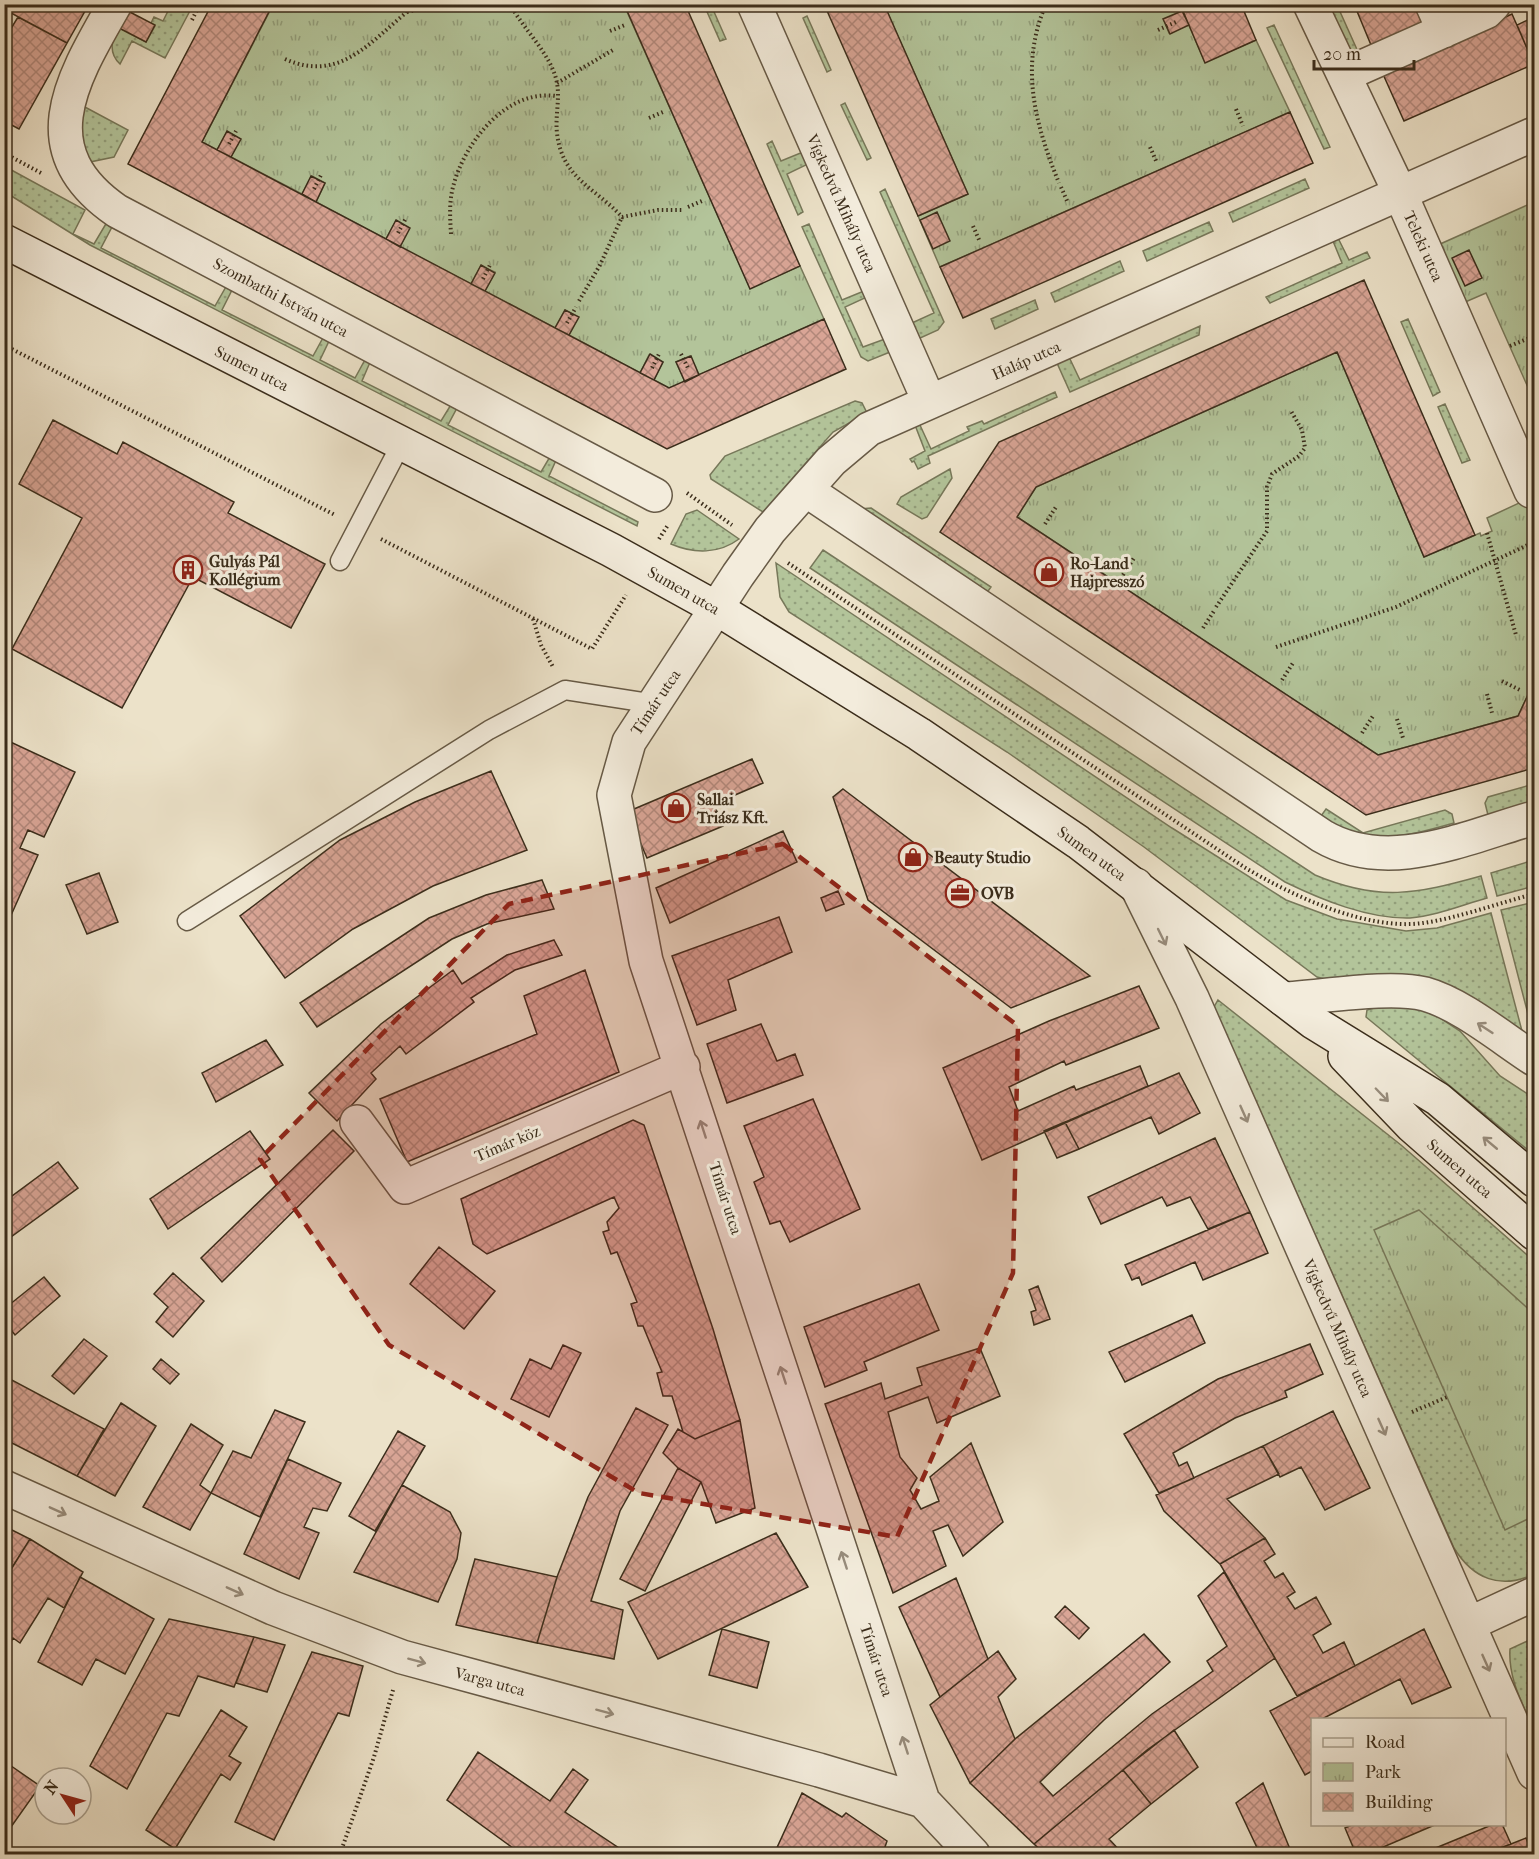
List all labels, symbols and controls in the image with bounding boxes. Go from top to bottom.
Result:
scale bar [1314,33,1414,71]
text: 20 m [1323,44,1361,65]
street label: Vígkedvű Mihály utca [802,130,881,276]
street label: Teleki utca [1400,208,1448,285]
street label: Szombathi István utca [210,254,352,341]
street label: Haláp utca [989,337,1064,384]
street label: Sumen utca [212,342,292,395]
place label: Gulyás Pál Kollégium [209,552,281,590]
building icon: Gulyás Pál Kollégium [172,554,204,586]
place label: Ro-Land Hajpresszó [1070,554,1144,592]
shop icon: Ro-Land Hajpresszó [1033,556,1065,588]
street label: Sumen utca [644,562,724,619]
street label: Tímár utca [626,665,685,739]
place label: Sallai Triász Kft. [696,790,768,827]
shop icon: Sallai Triász Kft. [660,792,692,824]
street label: Sumen utca [1054,822,1130,885]
shop icon: Beauty Studio [897,841,929,873]
place label: Beauty Studio [934,848,1031,868]
office icon: OVB [944,877,976,909]
place label: OVB [981,884,1014,903]
one-way arrow [1156,928,1168,945]
one-way arrow [1477,1021,1494,1034]
one-way arrow [1375,1087,1390,1102]
one-way arrow [1239,1105,1250,1123]
one-way arrow [697,1120,708,1139]
street label: Tímár köz [472,1121,543,1166]
street label: Sumen utca [1423,1135,1497,1202]
one-way arrow [1482,1136,1498,1149]
street label: Tímár utca [705,1159,746,1237]
street label: Vígkedvű Mihály utca [1298,1255,1377,1401]
one-way arrow [777,1366,788,1385]
one-way arrow [1377,1418,1388,1436]
one-way arrow [48,1505,66,1517]
one-way arrow [838,1551,849,1570]
one-way arrow [226,1586,244,1598]
street label: Tímár utca [856,1621,897,1699]
one-way arrow [1481,1653,1492,1672]
one-way arrow [407,1656,426,1668]
street label: Varga utca [452,1663,528,1700]
one-way arrow [596,1707,615,1718]
legend [1311,1718,1506,1826]
text: Road [1365,1732,1405,1753]
one-way arrow [899,1736,910,1755]
text: Park [1365,1762,1402,1783]
north arrow [33,1766,93,1826]
text: N [40,1776,63,1798]
text: Building [1365,1792,1433,1813]

